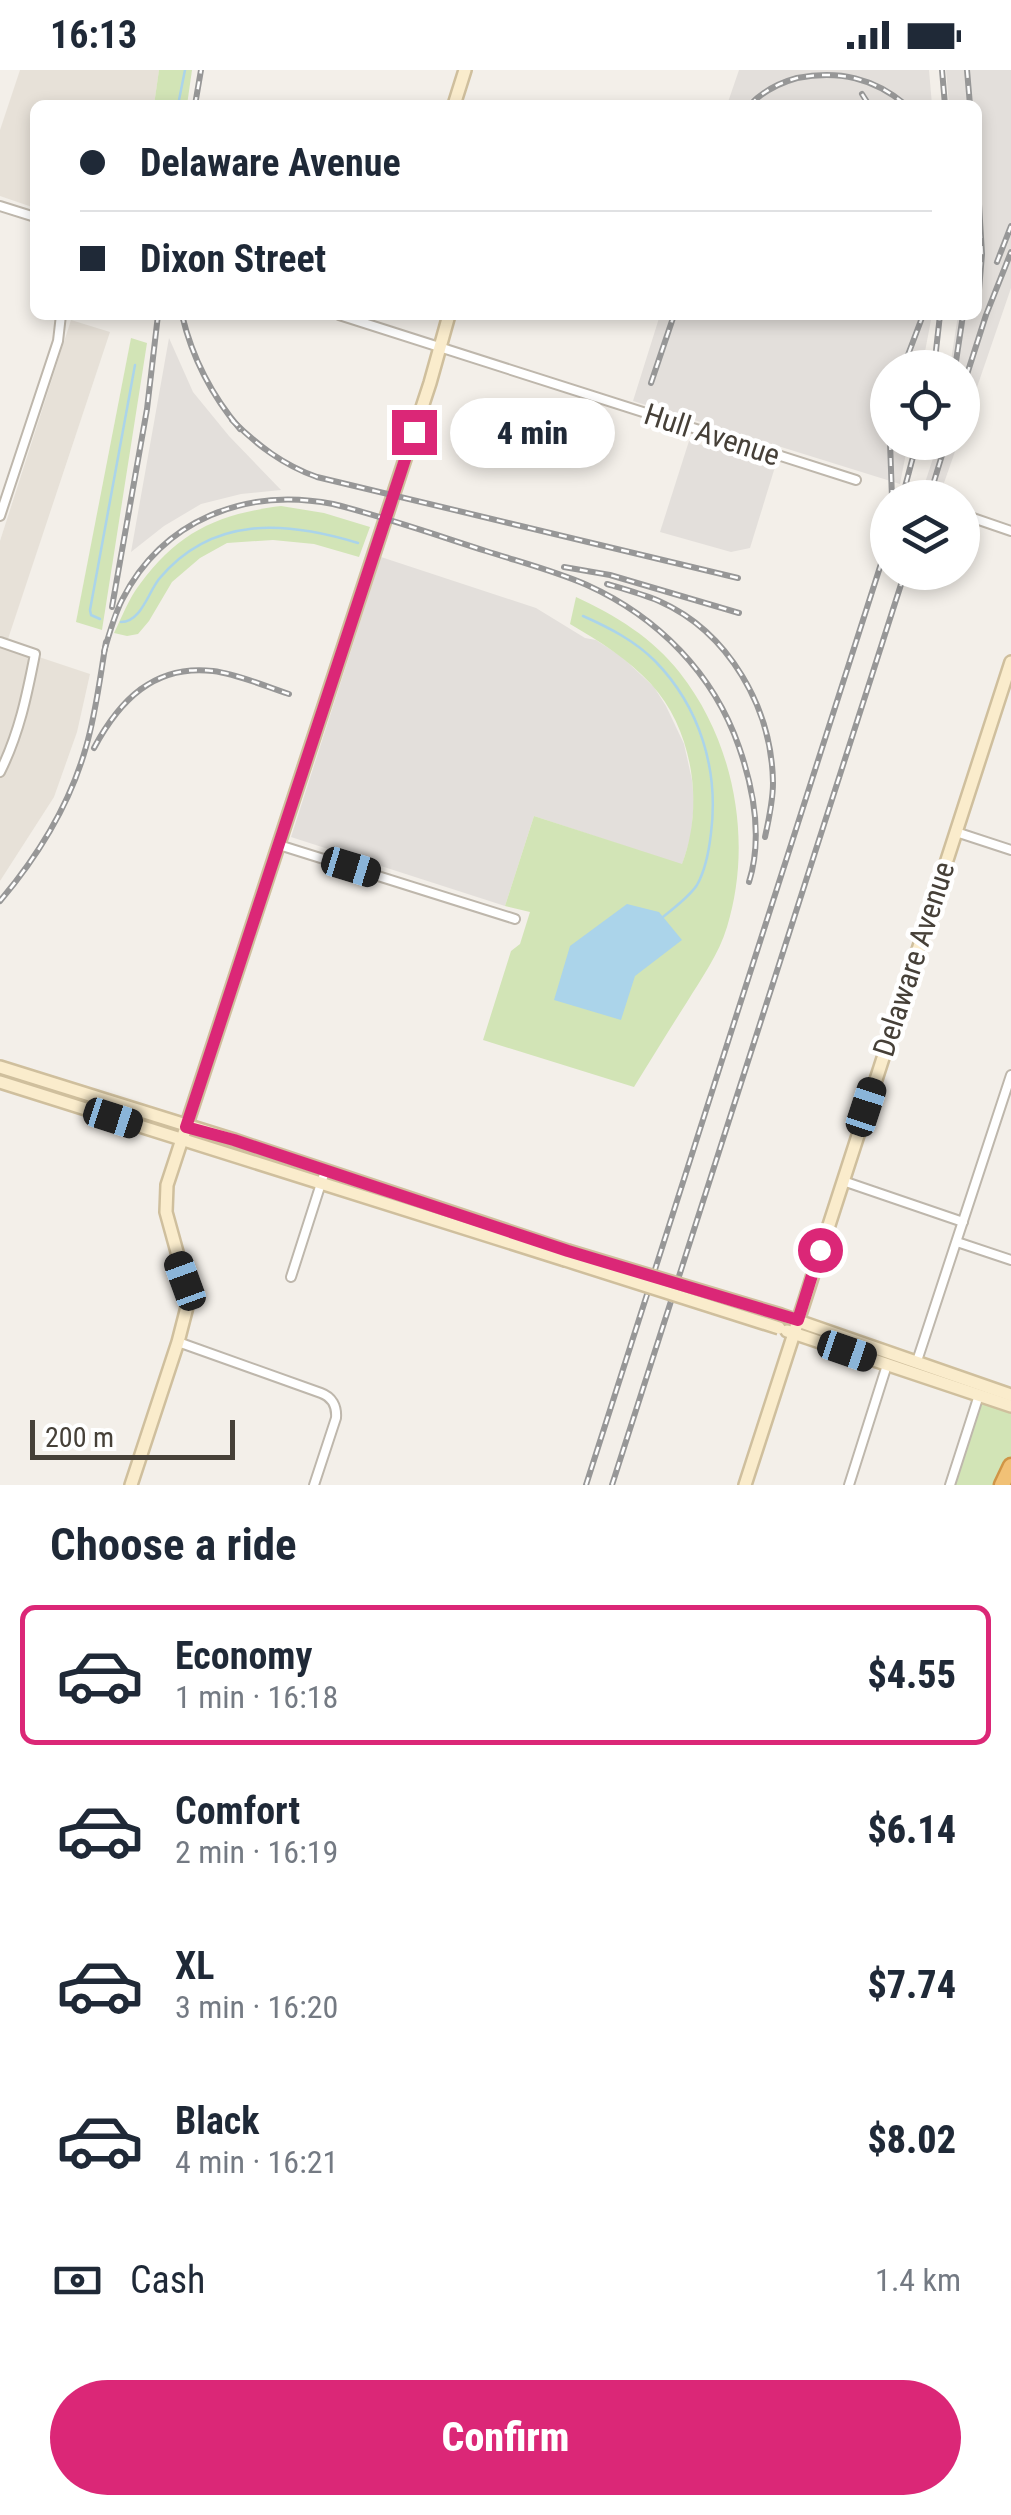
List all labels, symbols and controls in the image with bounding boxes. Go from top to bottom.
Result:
text: 16:13 [50,13,137,57]
text: Delaware Avenue [140,141,401,185]
text: Dixon Street [140,237,326,281]
map controls [870,350,980,590]
button: locate [870,350,980,460]
street label: Hull Avenue [640,396,784,473]
callout: 4 min [449,397,614,467]
route end [392,410,437,455]
text: 4 min [497,414,568,452]
button: layers [870,480,980,590]
car [318,844,384,890]
street label: Delaware Avenue [866,857,961,1061]
car [842,1074,890,1140]
car [80,1094,146,1142]
route start [798,1228,843,1273]
car [161,1248,209,1314]
car [814,1327,880,1375]
scale bar [30,1415,235,1460]
text: 200 m [45,1421,114,1454]
text: Choose a ride [50,1518,297,1571]
icon: car [55,1630,145,1720]
text: Economy [175,1634,312,1678]
text: $4.55 [867,1653,956,1697]
text: 1 min · 16:18 [175,1678,338,1716]
icon: car [55,1785,145,1875]
text: Comfort [175,1789,300,1833]
text: $6.14 [867,1808,956,1852]
text: 2 min · 16:19 [175,1833,338,1871]
icon: car [55,1940,145,2030]
text: XL [175,1944,214,1988]
text: $7.74 [867,1963,956,2007]
text: 3 min · 16:20 [175,1988,338,2026]
icon: car [55,2095,145,2185]
text: Black [175,2099,259,2143]
text: $8.02 [867,2118,956,2162]
text: 4 min · 16:21 [175,2143,338,2181]
icon: cash [50,2253,105,2308]
text: Cash [130,2258,205,2302]
text: 1.4 km [875,2261,961,2299]
button: Confirm [50,2380,961,2495]

